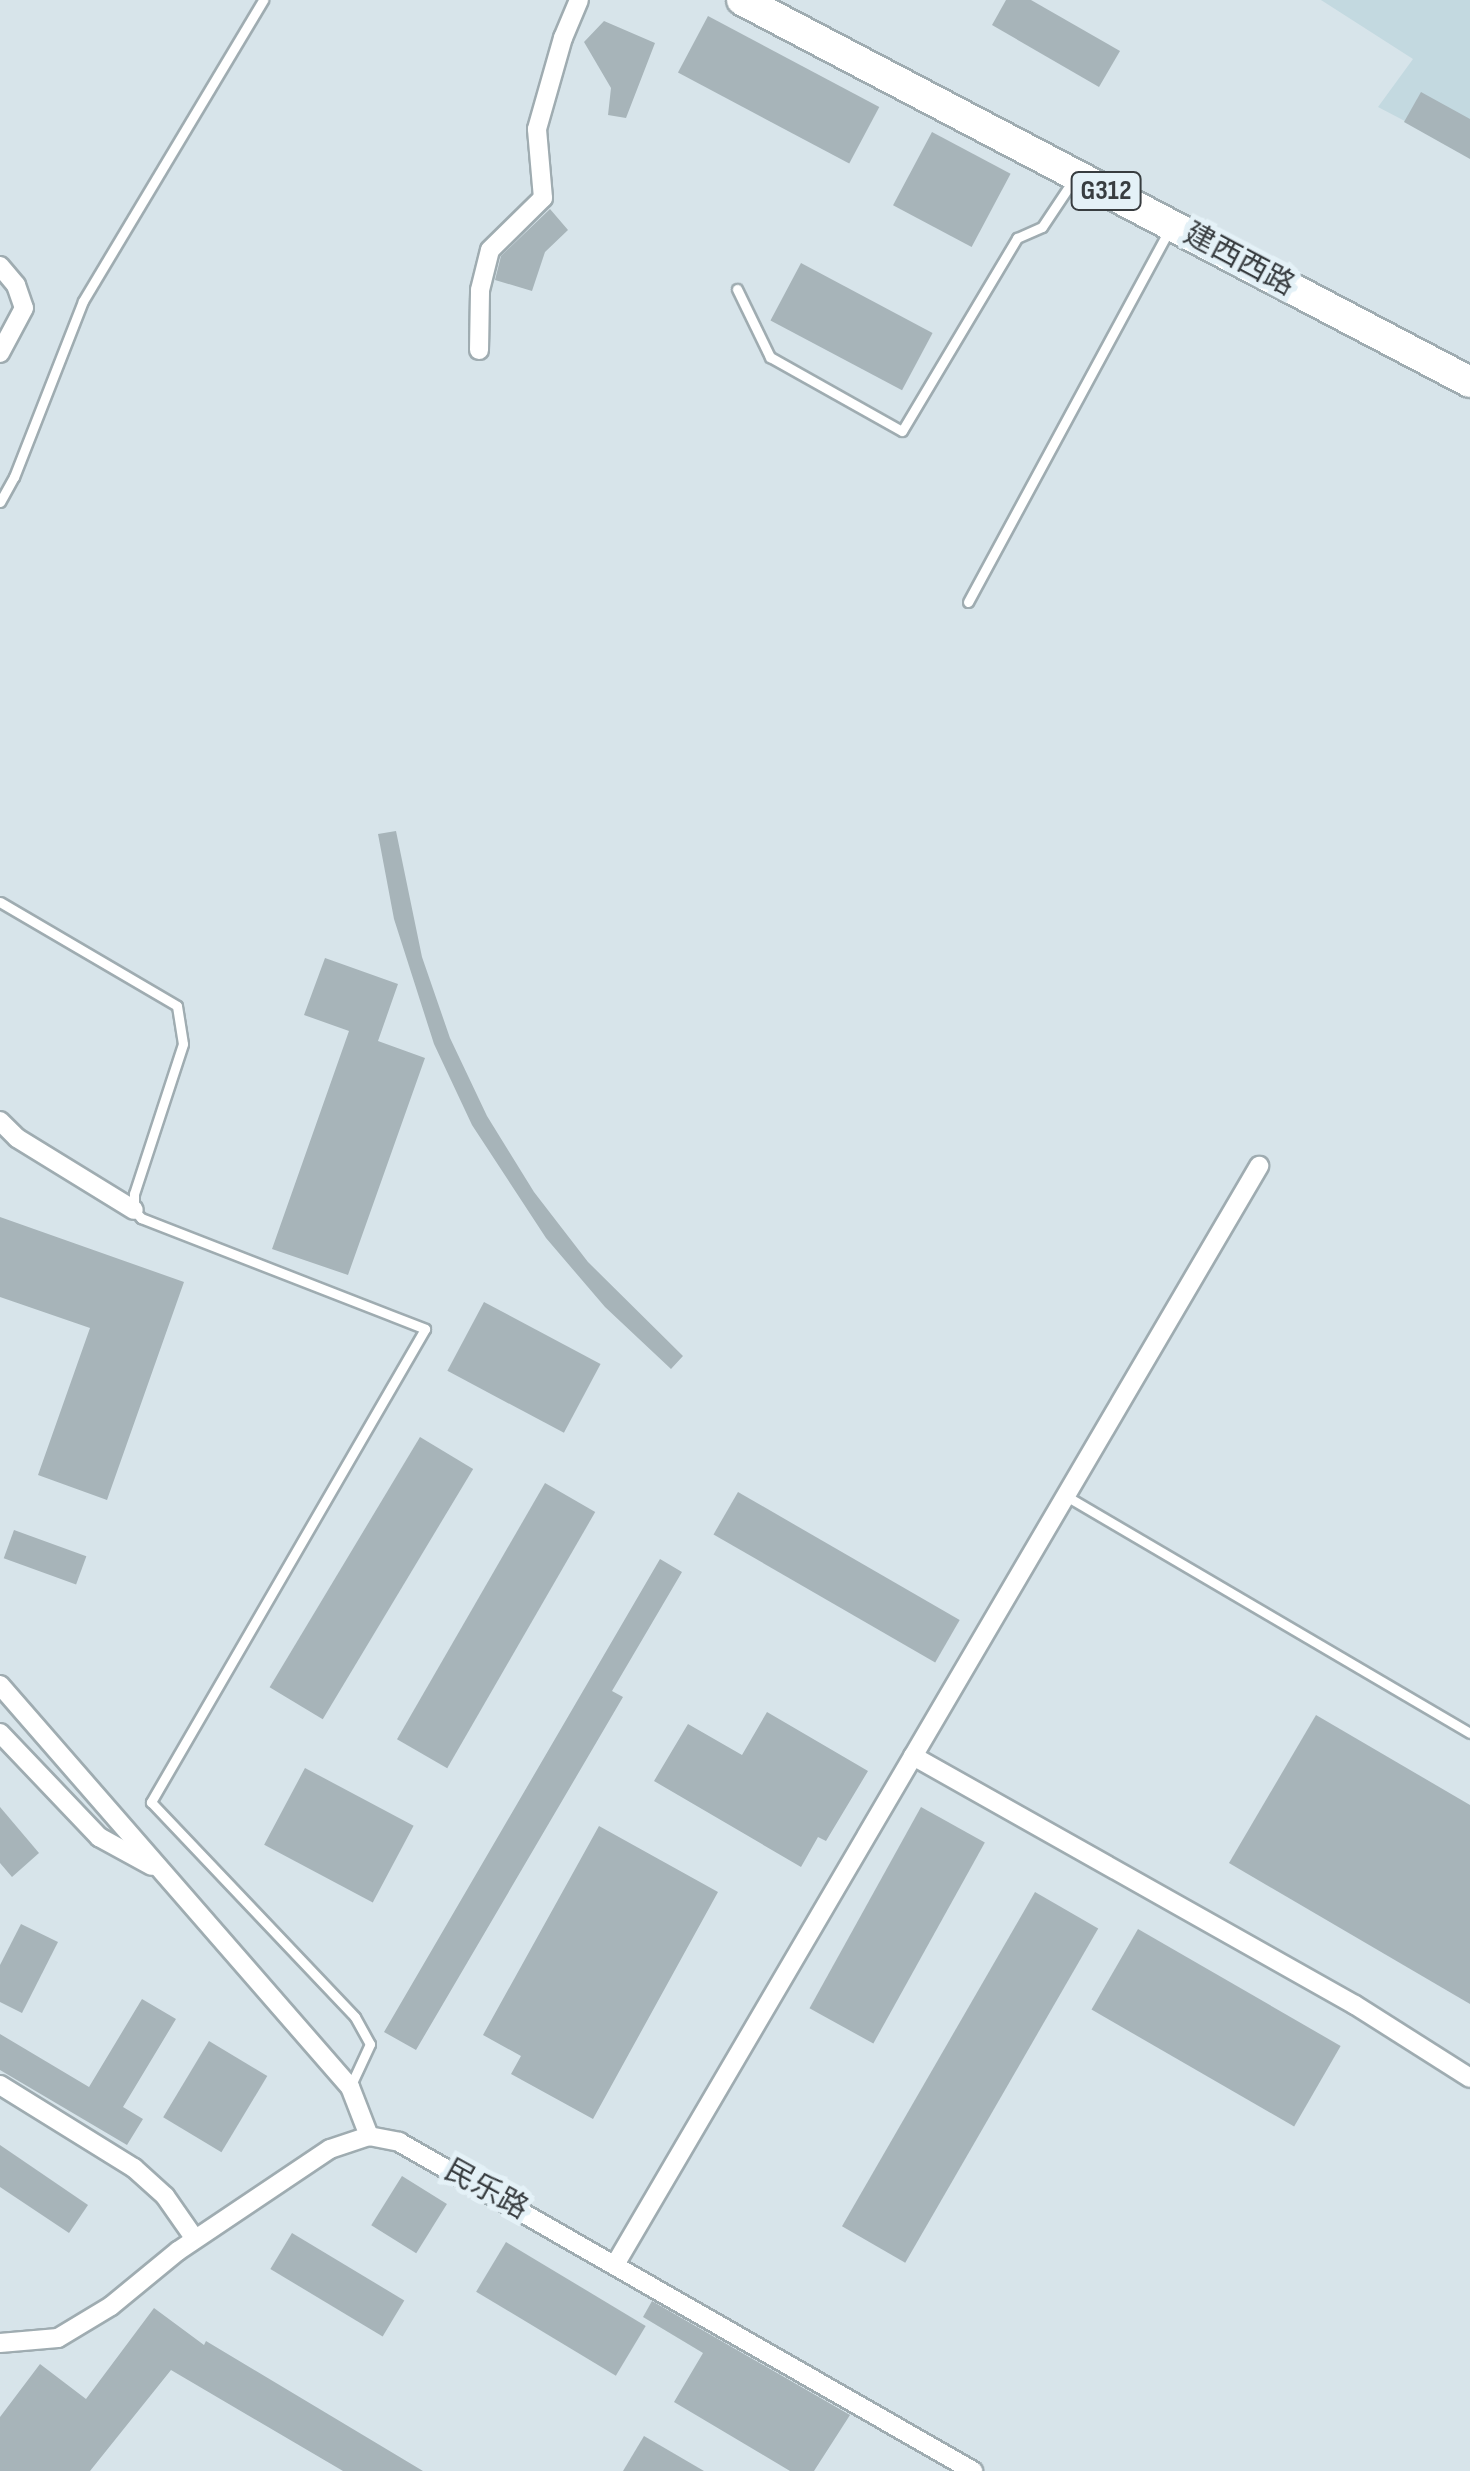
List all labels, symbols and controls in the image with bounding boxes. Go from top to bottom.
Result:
road number: G312 [1068,168,1144,214]
street label: 建西西路 [1178,216,1300,304]
street label: 民乐路 [438,2152,534,2228]

